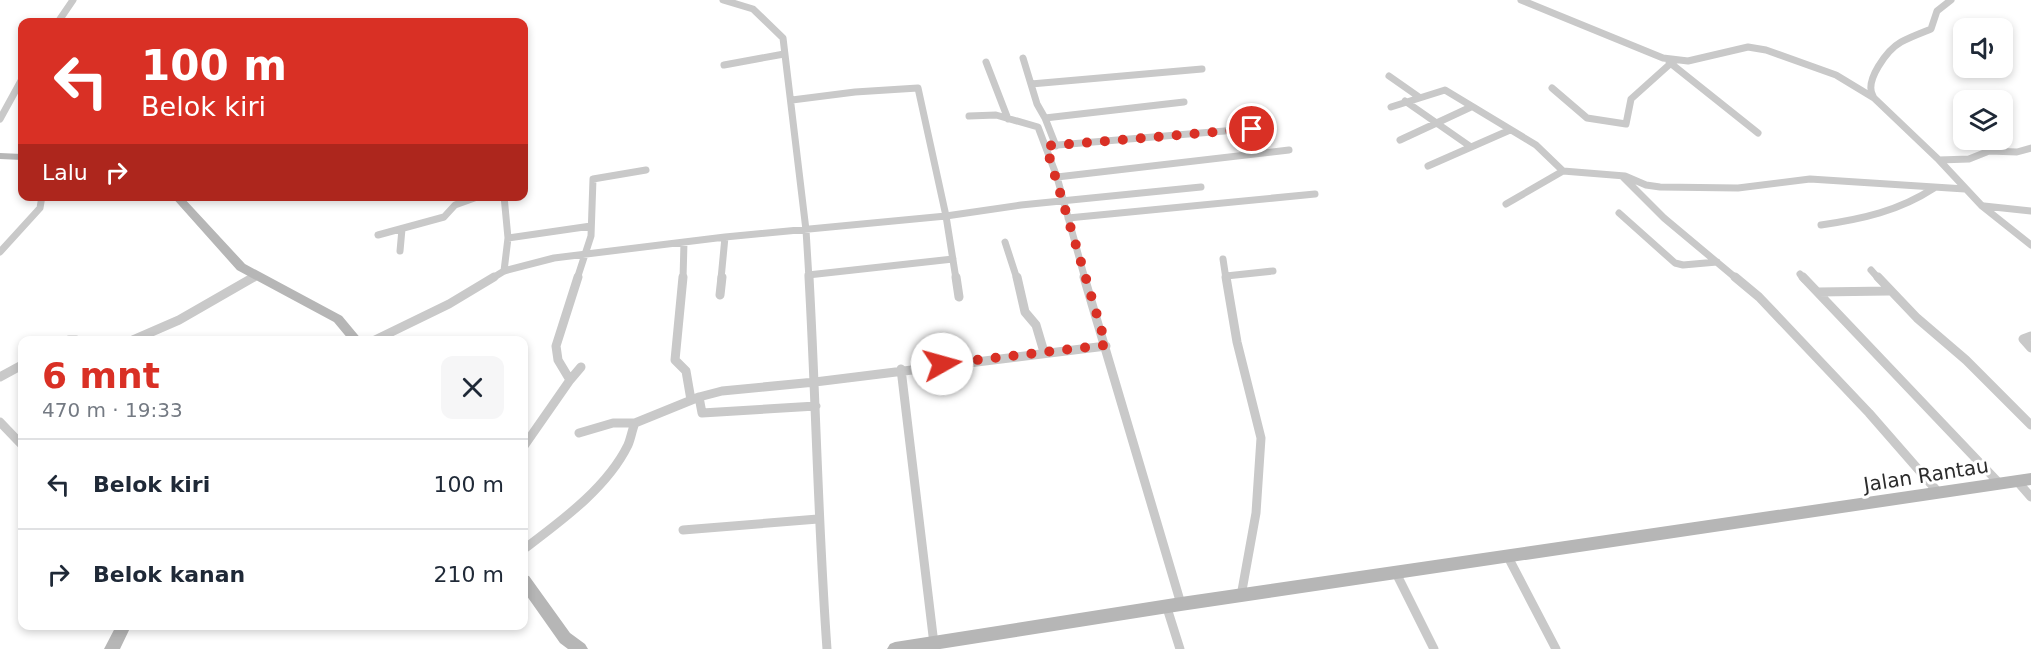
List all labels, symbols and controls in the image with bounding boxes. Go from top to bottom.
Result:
map controls [1953,18,2013,150]
button: sound [1953,18,2013,78]
text: 100 m [141,41,287,90]
icon: left [42,42,120,120]
button: layers [1953,90,2013,150]
text: Belok kiri [141,91,266,122]
pin [1226,103,1277,154]
icon: arrive [1235,112,1268,145]
icon: right [100,156,133,189]
text: Lalu [42,160,88,185]
position arrow [910,332,974,396]
text: 6 mnt [42,355,160,396]
button: close [441,356,504,419]
text: 470 m · 19:33 [42,398,183,422]
street label: Jalan Rantau [1860,453,1990,497]
icon: left [42,468,75,501]
text: Belok kiri [93,472,210,497]
text: 100 m [434,472,504,497]
icon: right [42,558,75,591]
text: Belok kanan [93,562,245,587]
text: 210 m [434,562,504,587]

